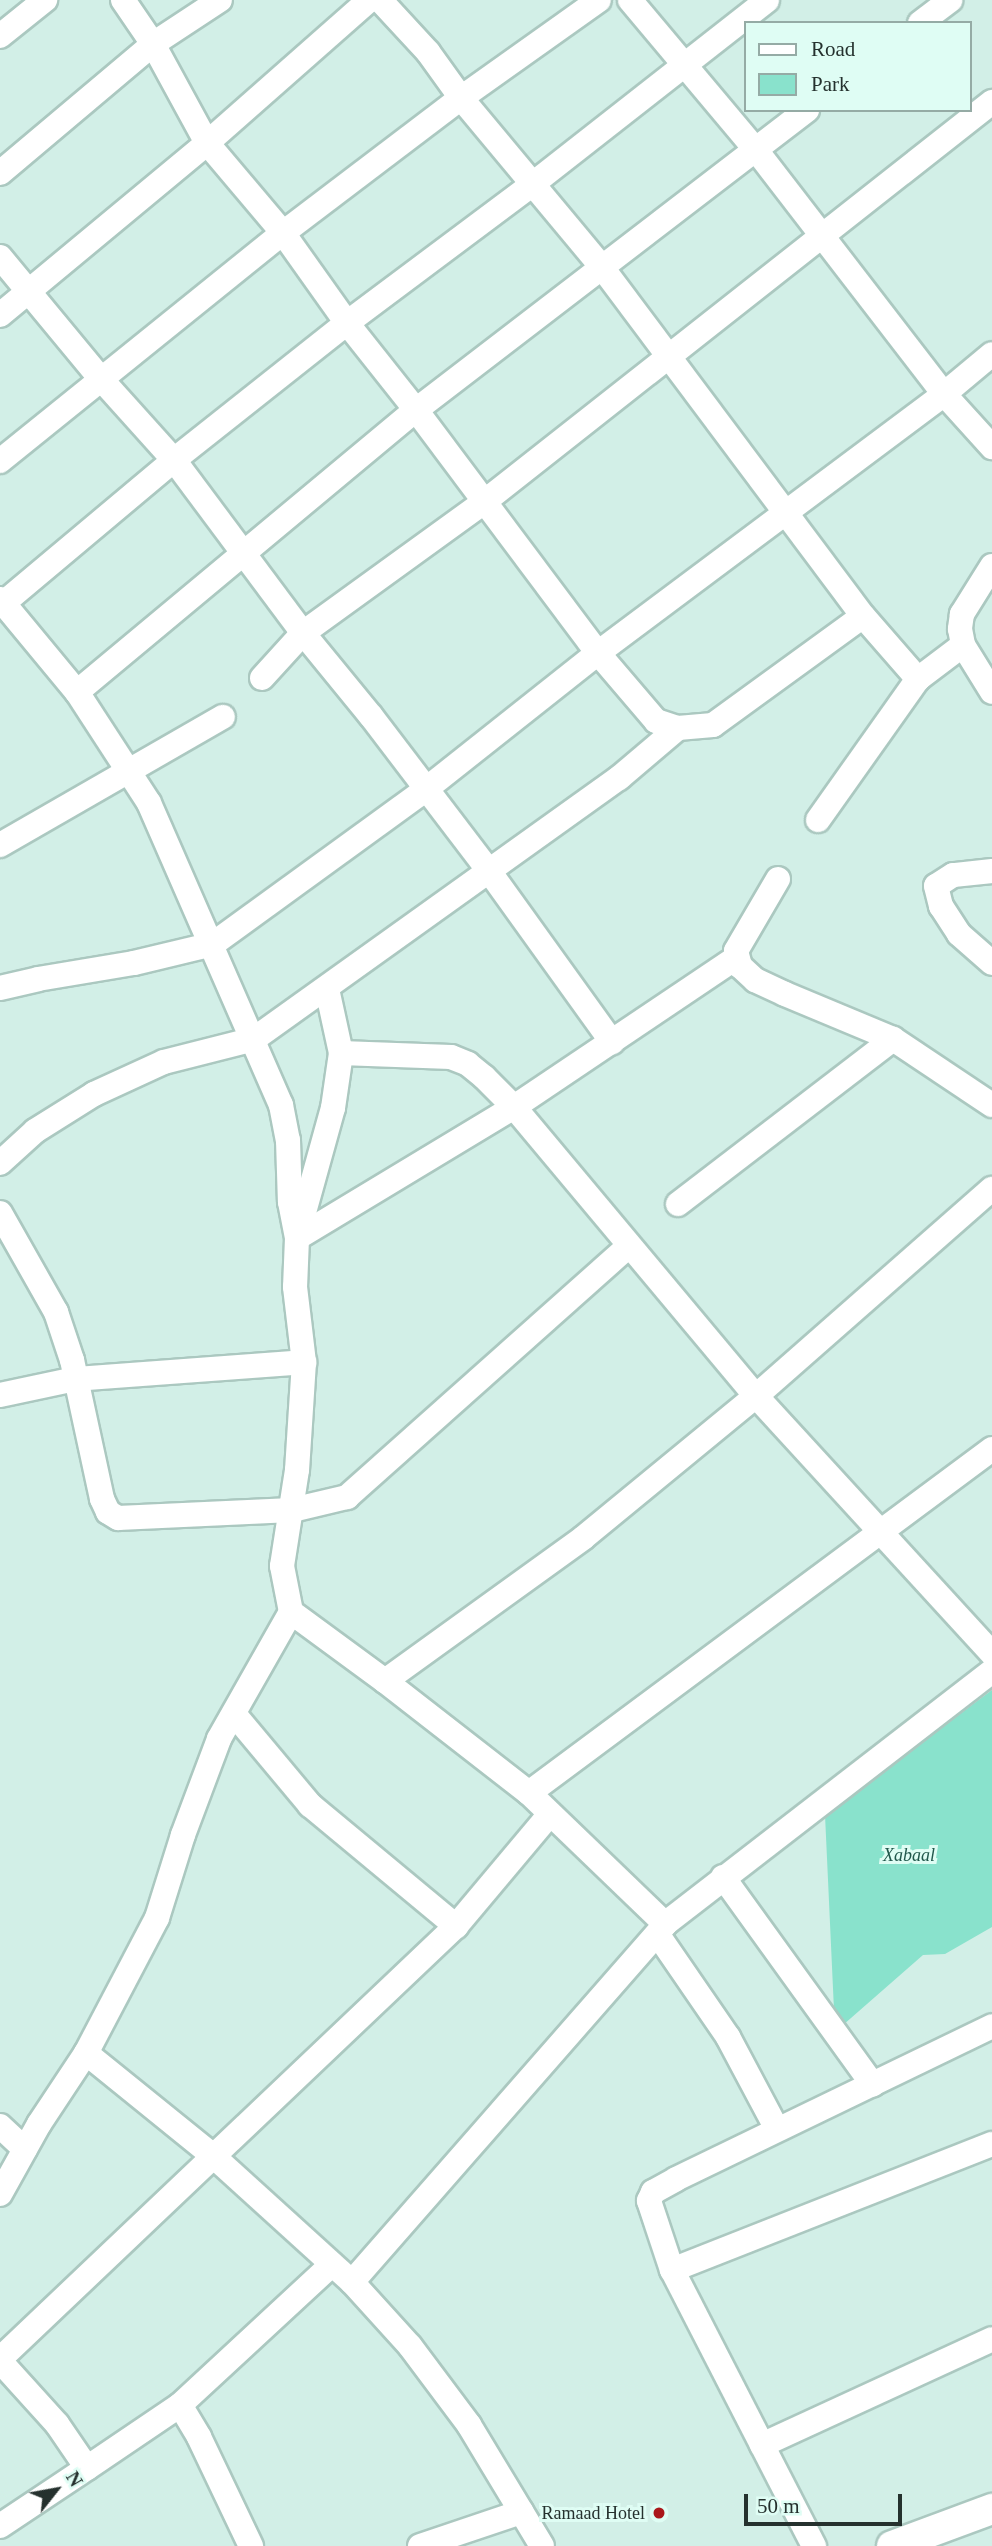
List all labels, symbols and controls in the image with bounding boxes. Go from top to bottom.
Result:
legend [744,21,971,112]
text: Road [811,37,855,61]
text: Park [811,72,850,96]
park label: Xabaal [883,1844,935,1866]
north arrow [21,2455,91,2525]
text: N [62,2468,87,2490]
scale bar [747,2480,904,2524]
text: 50 m [757,2494,800,2518]
place label: Ramaad Hotel [542,2502,645,2524]
marker: Ramaad Hotel [651,2505,667,2521]

